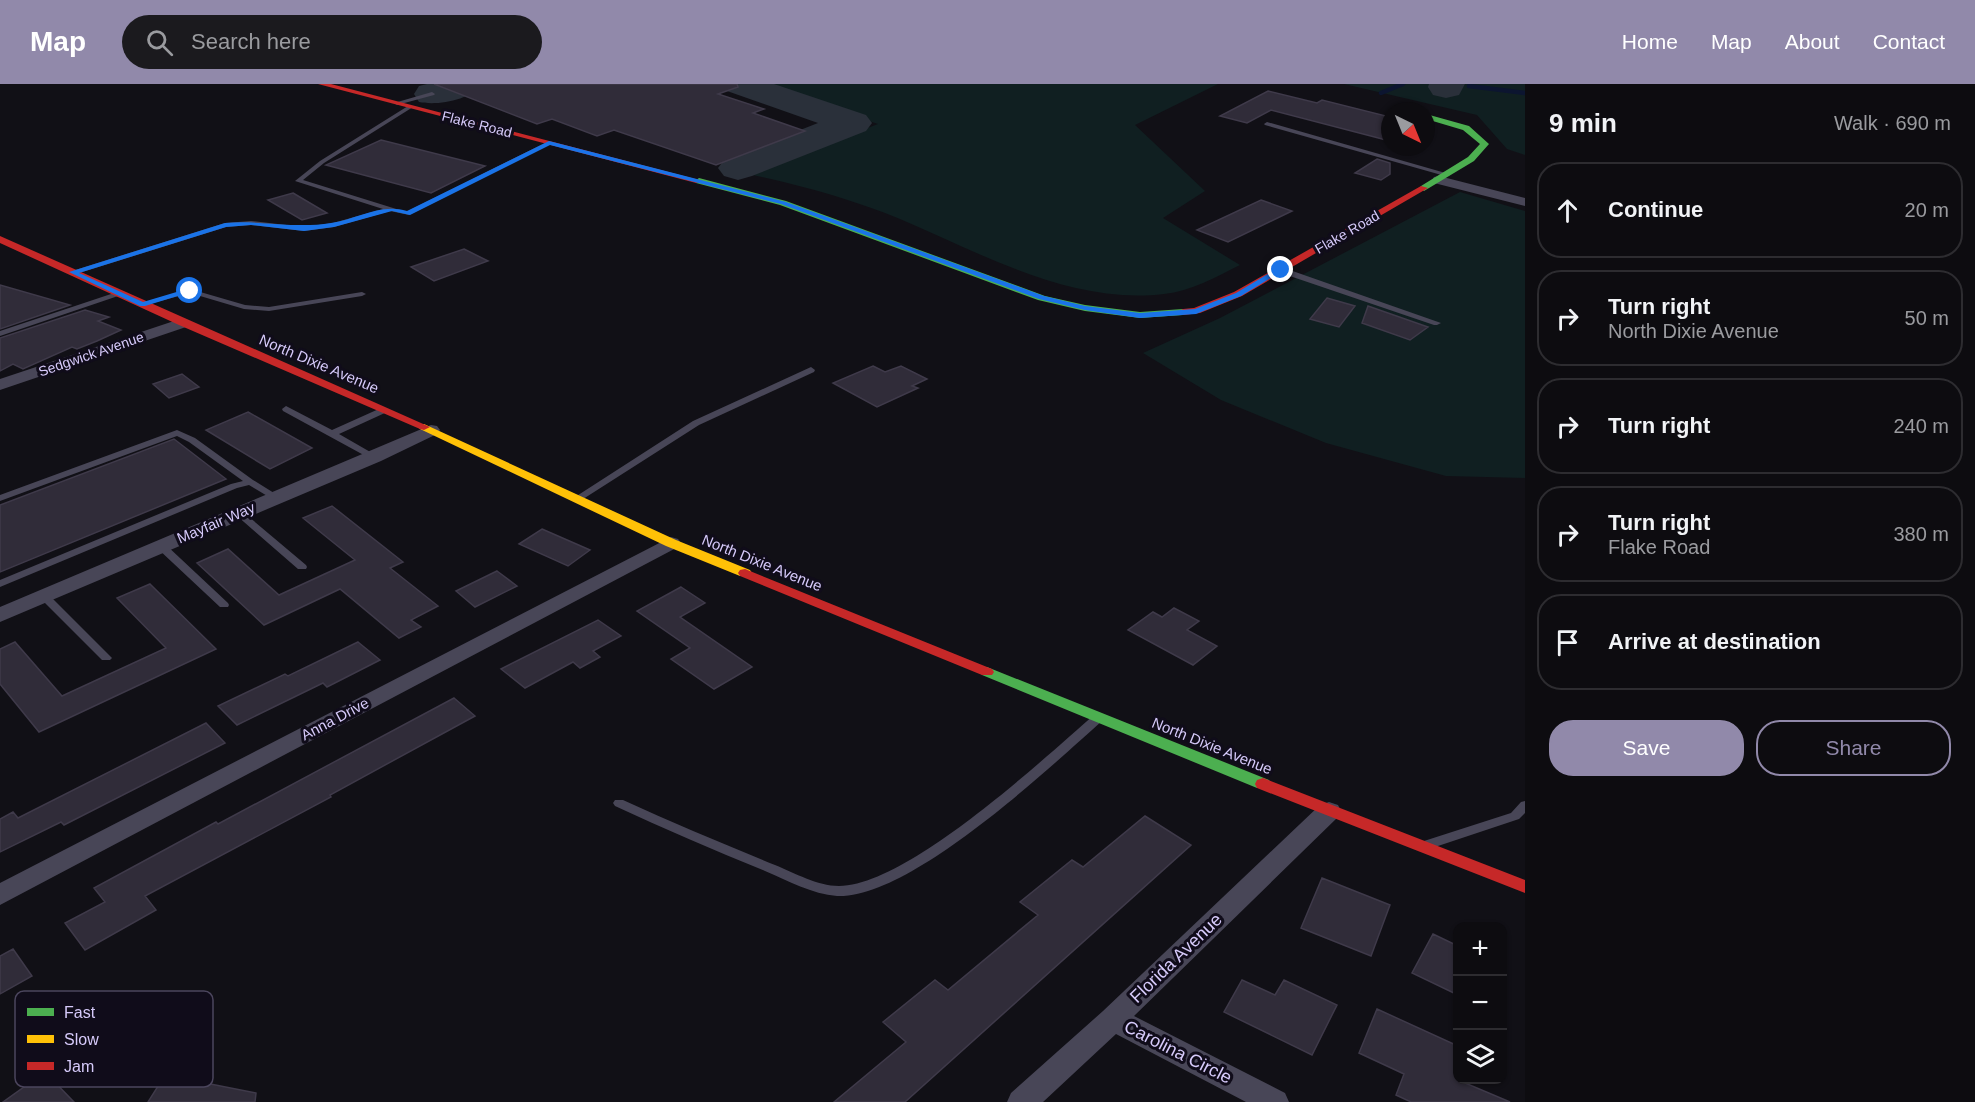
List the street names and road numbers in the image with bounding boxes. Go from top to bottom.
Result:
street label: Flake Road [440,108,514,140]
street label: Flake Road [1312,207,1382,257]
street label: Sedgwick Avenue [36,328,146,380]
street label: North Dixie Avenue [257,331,381,396]
street label: Mayfair Way [174,498,258,547]
street label: North Dixie Avenue [700,531,825,594]
street label: Anna Drive [298,694,372,743]
street label: North Dixie Avenue [1150,714,1275,777]
street label: Florida Avenue [1126,909,1226,1007]
street label: Carolina Circle [1121,1016,1235,1088]

